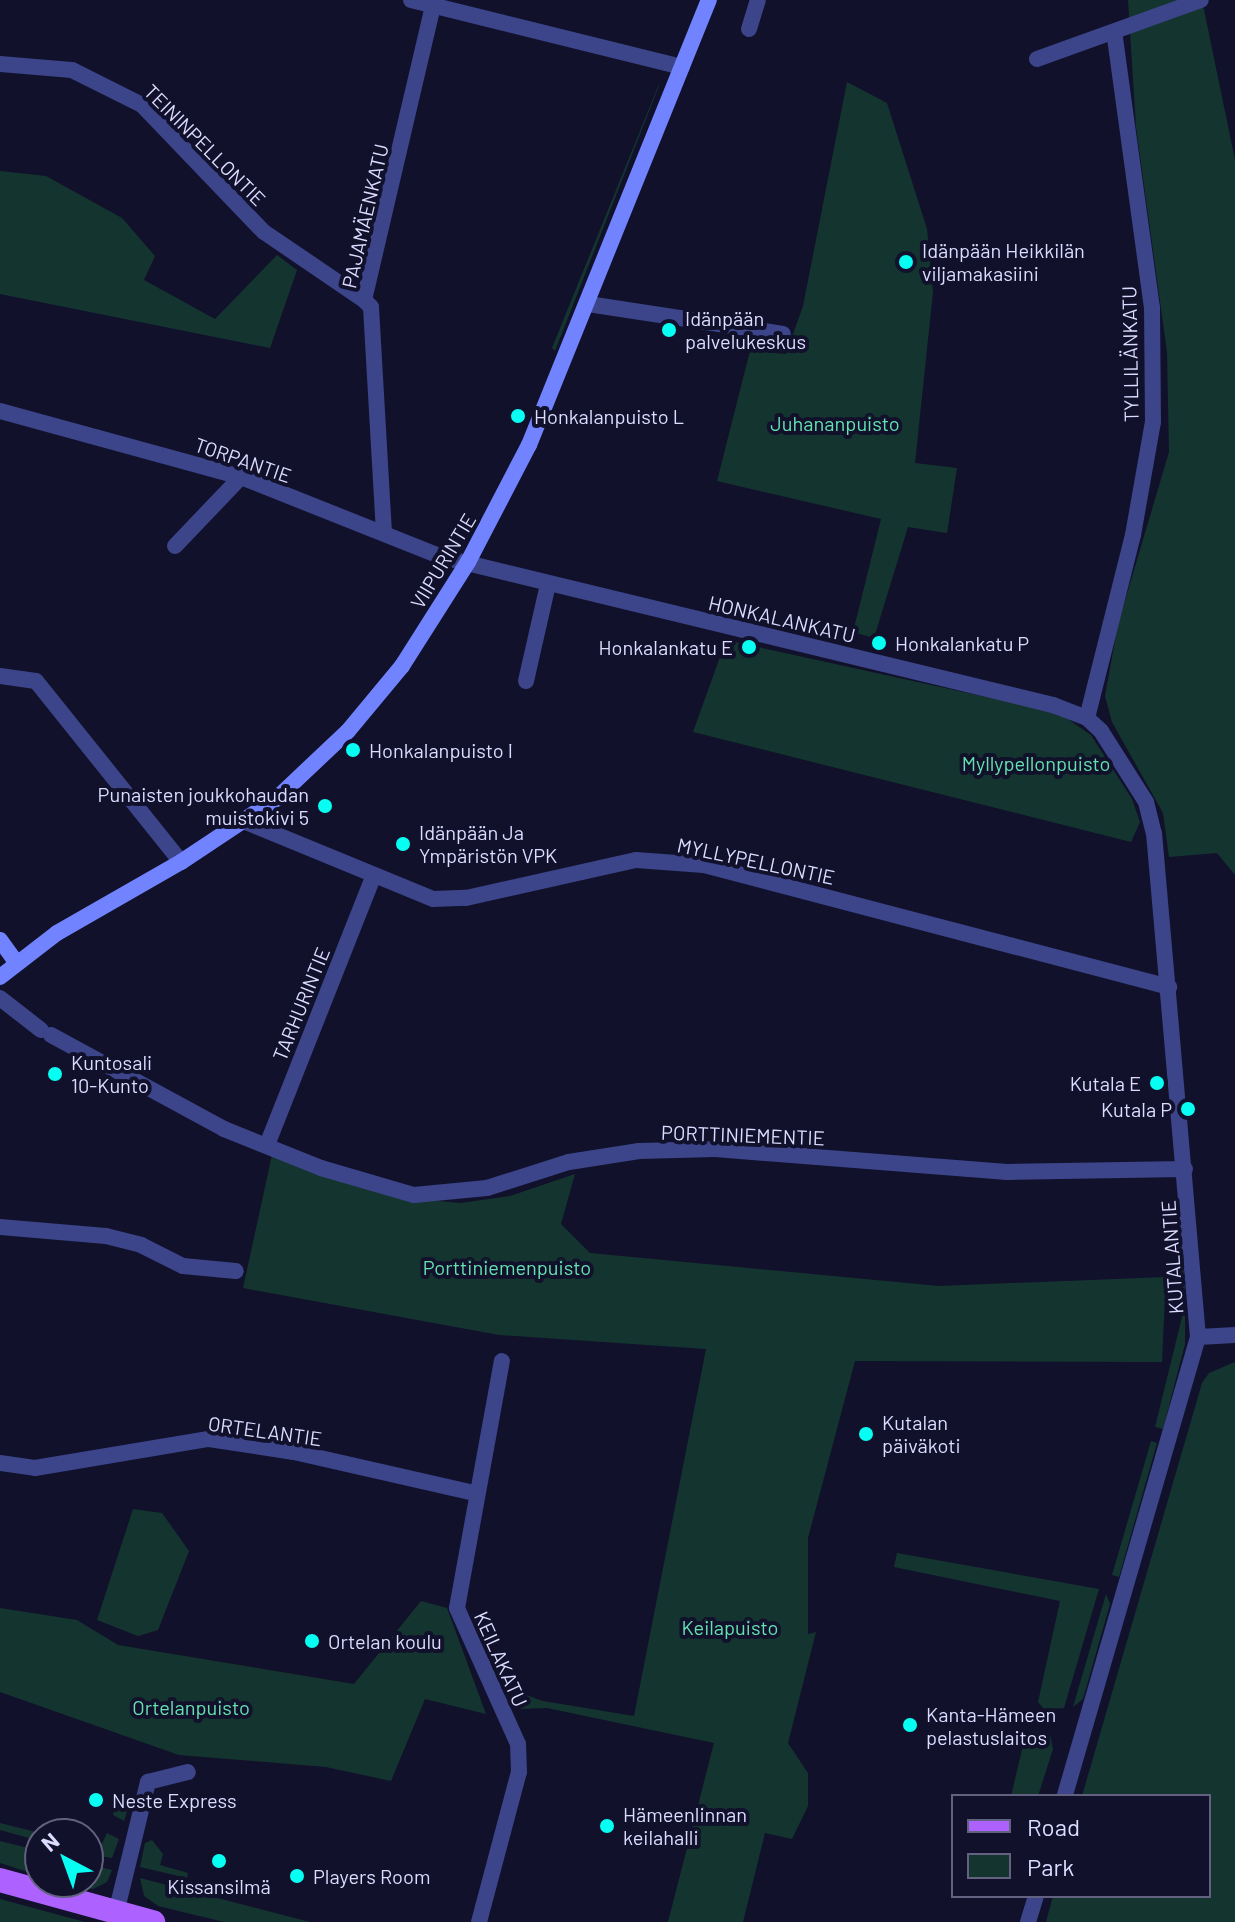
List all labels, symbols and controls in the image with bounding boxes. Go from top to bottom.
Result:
street label: TEININPELLONTIE [139,79,271,211]
street label: PAJAMÄENKATU [337,141,393,291]
place label: Idänpään Heikkilän viljamakasiini [922,238,1085,285]
marker: Idänpään Heikkilän viljamakasiini [897,253,915,271]
street label: TYLLILÄNKATU [1117,286,1143,422]
place label: Idänpään palvelukeskus [685,306,806,353]
marker: Idänpään palvelukeskus [660,321,678,339]
place label: Honkalanpuisto L [534,404,684,428]
marker: Honkalanpuisto L [509,407,527,425]
park label: Juhananpuisto [770,411,900,435]
street label: TORPANTIE [191,432,295,488]
street label: VIIPURINTIE [405,509,481,613]
street label: HONKALANKATU [706,590,858,648]
place label: Honkalankatu P [895,631,1029,655]
marker: Honkalankatu P [870,634,888,652]
place label: Honkalankatu E [599,635,733,659]
marker: Honkalankatu E [740,638,758,656]
place label: Honkalanpuisto I [369,738,513,762]
marker: Honkalanpuisto I [344,741,362,759]
park label: Myllypellonpuisto [962,751,1110,775]
place label: Punaisten joukkohaudan muistokivi 5 [98,782,309,829]
marker: Punaisten joukkohaudan muistokivi 5 [316,797,334,815]
place label: Idänpään Ja Ympäristön VPK [419,820,557,867]
street label: MYLLYPELLONTIE [675,833,837,889]
marker: Idänpään Ja Ympäristön VPK [394,835,412,853]
street label: TARHURINTIE [267,944,335,1064]
place label: Kuntosali 10-Kunto [71,1050,152,1097]
marker: Kuntosali 10-Kunto [46,1065,64,1083]
place label: Kutala E [1070,1071,1141,1095]
marker: Kutala E [1148,1074,1166,1092]
place label: Kutala P [1101,1097,1172,1121]
marker: Kutala P [1179,1100,1197,1118]
street label: PORTTINIEMENTIE [661,1120,825,1150]
street label: KUTALANTIE [1156,1199,1188,1315]
park label: Porttiniemenpuisto [423,1255,591,1279]
place label: Kutalan päiväkoti [882,1410,961,1457]
street label: ORTELANTIE [207,1411,323,1451]
marker: Kutalan päiväkoti [857,1425,875,1443]
street label: KEILAKATU [469,1608,533,1710]
park label: Keilapuisto [682,1615,778,1639]
place label: Ortelan koulu [328,1629,442,1653]
marker: Ortelan koulu [303,1632,321,1650]
park label: Ortelanpuisto [132,1695,250,1719]
place label: Kanta-Hämeen pelastuslaitos [926,1702,1056,1749]
marker: Kanta-Hämeen pelastuslaitos [901,1716,919,1734]
place label: Neste Express [112,1788,237,1812]
marker: Neste Express [87,1791,105,1809]
legend [951,1794,1211,1898]
place label: Hämeenlinnan keilahalli [623,1802,747,1849]
text: Road [1027,1812,1080,1841]
marker: Hämeenlinnan keilahalli [598,1817,616,1835]
north arrow [24,1818,104,1898]
text: N [36,1827,64,1856]
marker: Kissansilmä [210,1852,228,1870]
text: Park [1027,1852,1074,1881]
place label: Players Room [313,1864,430,1888]
marker: Players Room [288,1867,306,1885]
place label: Kissansilmä [167,1874,271,1898]

